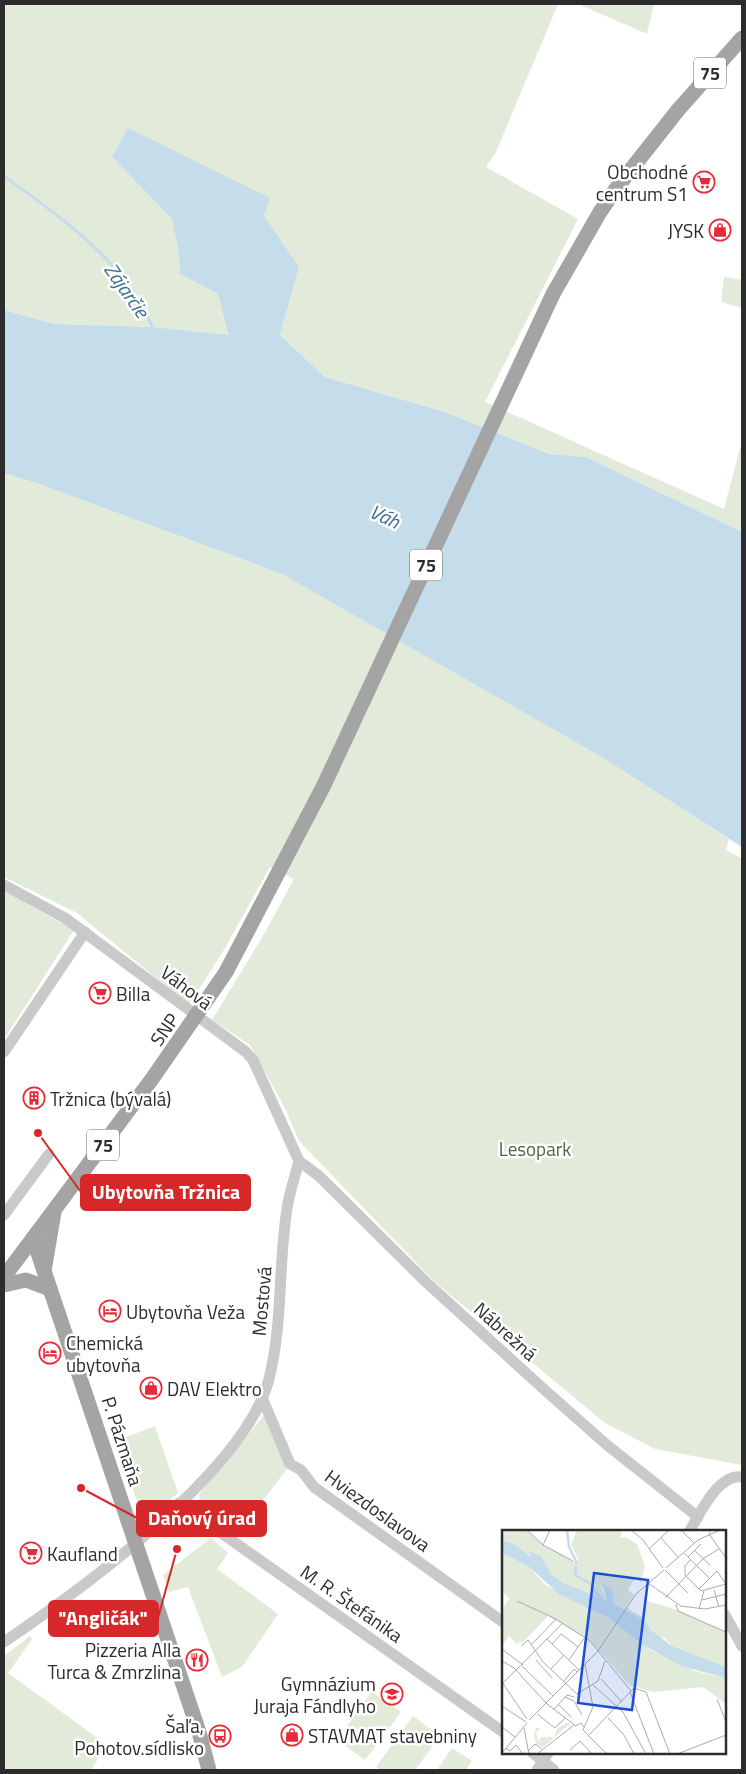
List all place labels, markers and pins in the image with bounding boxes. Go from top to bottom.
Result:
place label: Obchodné centrum S1 [596,157,688,208]
supermarket icon: Obchodné centrum S1 [692,170,716,194]
place label: JYSK [668,216,704,245]
shop icon: JYSK [708,218,732,242]
place label: Billa [116,979,151,1008]
supermarket icon: Billa [88,981,112,1005]
place label: Tržnica (bývalá) [50,1084,171,1113]
building icon: Tržnica (bývalá) [22,1086,46,1110]
callout: Ubytovňa Tržnica [81,1175,250,1210]
place label: Ubytovňa Veža [126,1297,245,1326]
hotel icon: Ubytovňa Veža [98,1299,122,1323]
place label: Chemická ubytovňa [66,1328,144,1379]
hotel icon: Chemická ubytovňa [38,1341,62,1365]
place label: DAV Elektro [167,1374,262,1403]
shop icon: DAV Elektro [139,1376,163,1400]
callout: Daňový úrad [137,1501,266,1536]
place label: Kaufland [47,1539,118,1568]
supermarket icon: Kaufland [19,1541,43,1565]
callout: "Angličák" [49,1601,158,1636]
place label: Pizzeria Alla Turca & Zmrzlina [48,1635,181,1686]
restaurant icon: Pizzeria Alla Turca & Zmrzlina [185,1648,209,1672]
place label: Gymnázium Juraja Fándlyho [254,1669,376,1720]
school or university icon: Gymnázium Juraja Fándlyho [380,1682,404,1706]
place label: Šaľa, Pohotov.sídlisko [74,1711,204,1762]
place label: STAVMAT stavebniny [308,1721,477,1750]
shop icon: STAVMAT stavebniny [280,1723,304,1747]
bus stop icon: Šaľa, Pohotov.sídlisko [208,1724,232,1748]

